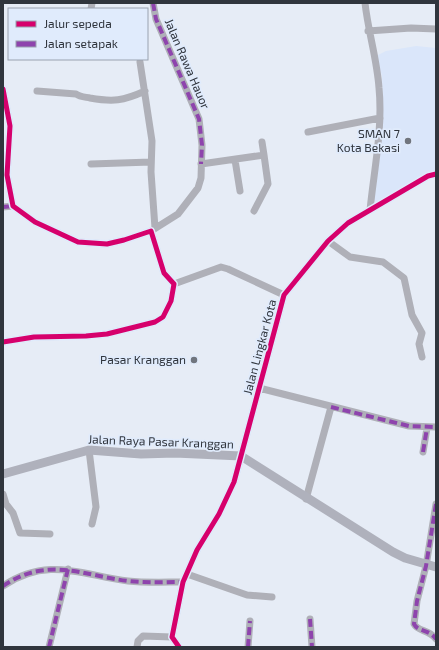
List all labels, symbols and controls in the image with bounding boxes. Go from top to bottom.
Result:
legend [8,8,148,60]
text: Jalur sepeda [44,16,112,30]
street label: Jalan Rawa Hauor [163,16,213,111]
text: Jalan setapak [44,36,118,50]
place label: SMAN 7 Kota Bekasi [337,126,400,154]
marker: SMAN 7 Kota Bekasi [403,136,413,146]
street label: Jalan Lingkar Kota [240,298,278,396]
place label: Pasar Kranggan [100,352,186,366]
marker: Pasar Kranggan [189,355,199,365]
street label: Jalan Raya Pasar Kranggan [88,431,234,451]

